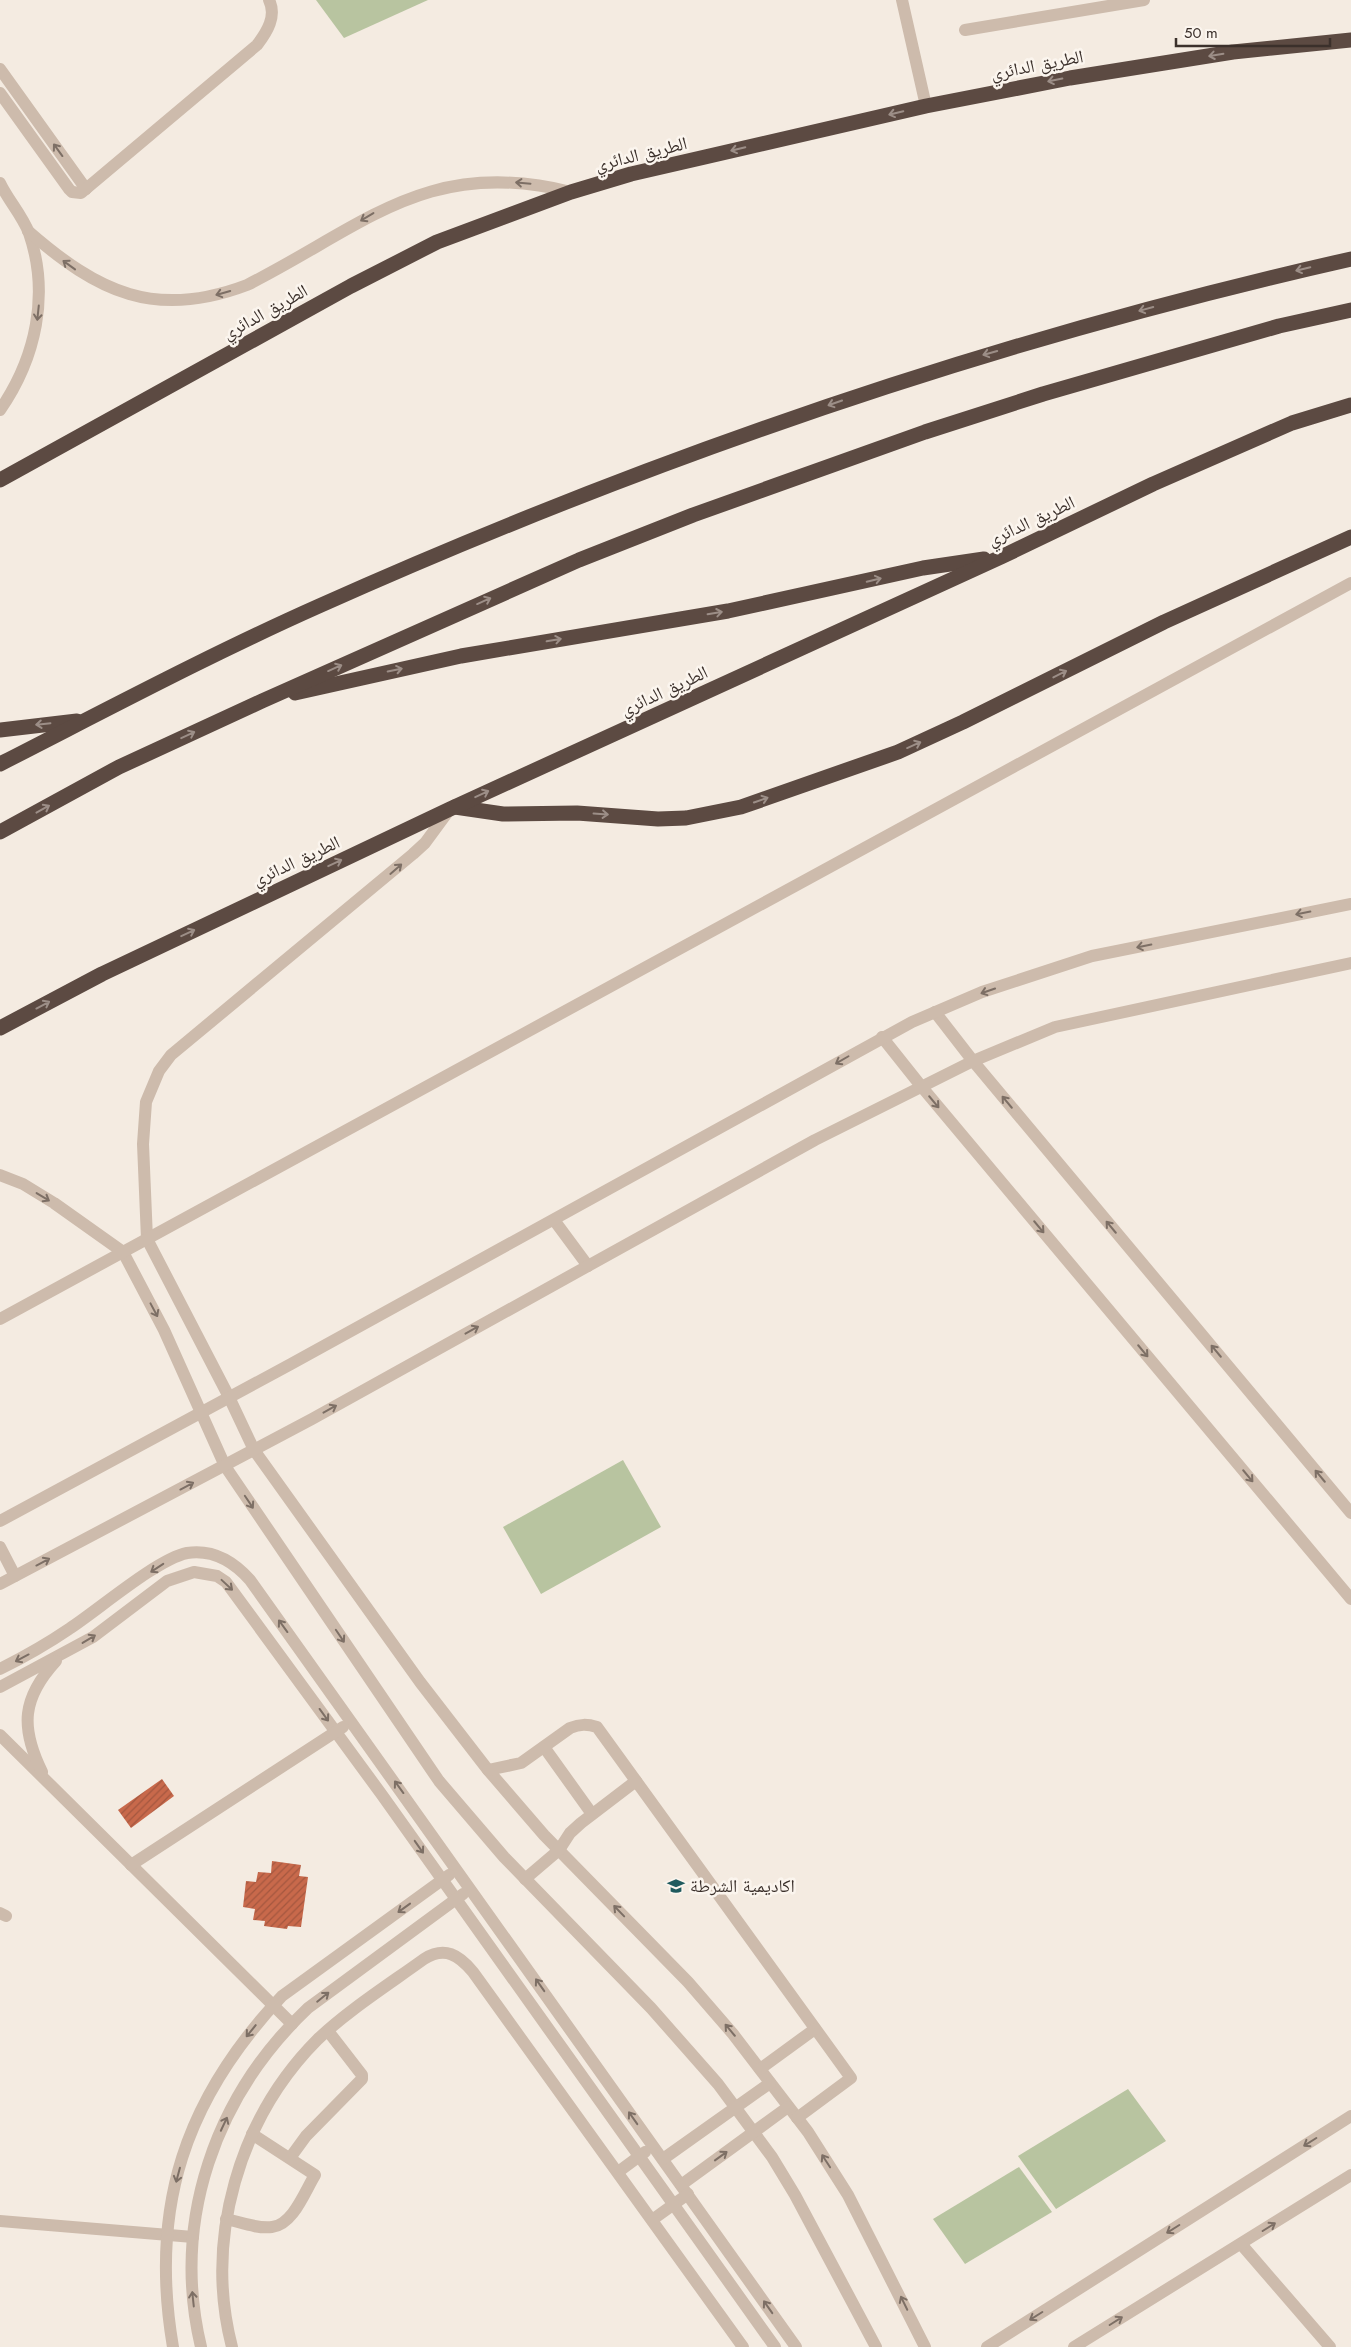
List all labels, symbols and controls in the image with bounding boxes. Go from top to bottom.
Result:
scale bar [1176,15,1330,47]
text: 50 m [1184,22,1218,44]
street label: الطريق الدائري [988,43,1086,88]
one-way arrow [1208,50,1224,60]
one-way arrow [1048,76,1064,86]
one-way arrow [888,109,904,118]
street label: الطريق الدائري [592,130,690,180]
one-way arrow [53,143,63,157]
one-way arrow [730,145,746,154]
one-way arrow [515,178,531,188]
one-way arrow [360,213,374,223]
one-way arrow [62,260,76,270]
one-way arrow [1296,265,1312,274]
street label: الطريق الدائري [218,278,313,348]
one-way arrow [216,288,232,298]
one-way arrow [33,305,43,321]
one-way arrow [1138,305,1154,314]
one-way arrow [982,349,998,359]
one-way arrow [827,398,843,408]
street label: الطريق الدائري [983,489,1080,554]
one-way arrow [865,575,881,584]
one-way arrow [476,596,491,606]
one-way arrow [706,607,722,617]
one-way arrow [546,634,562,644]
street label: الطريق الدائري [616,659,713,724]
one-way arrow [327,662,342,672]
one-way arrow [386,665,402,675]
one-way arrow [1052,669,1067,678]
one-way arrow [35,719,51,729]
one-way arrow [180,730,195,740]
one-way arrow [906,739,921,749]
one-way arrow [474,789,489,799]
one-way arrow [753,795,768,804]
one-way arrow [35,804,50,814]
one-way arrow [593,809,609,819]
street label: الطريق الدائري [248,829,345,894]
one-way arrow [327,858,342,868]
one-way arrow [389,864,402,875]
one-way arrow [1296,909,1312,919]
one-way arrow [180,928,195,937]
one-way arrow [1136,941,1152,951]
one-way arrow [980,986,996,996]
one-way arrow [35,1000,50,1009]
one-way arrow [835,1056,849,1066]
one-way arrow [929,1096,940,1109]
one-way arrow [1002,1096,1013,1109]
one-way arrow [36,1192,50,1202]
one-way arrow [1033,1220,1044,1233]
one-way arrow [1106,1220,1117,1233]
one-way arrow [149,1302,159,1317]
one-way arrow [465,1325,479,1335]
one-way arrow [1138,1345,1149,1358]
one-way arrow [1210,1345,1221,1358]
one-way arrow [323,1404,337,1414]
one-way arrow [1242,1469,1253,1482]
one-way arrow [1314,1470,1325,1483]
one-way arrow [179,1481,194,1490]
one-way arrow [244,1495,254,1509]
one-way arrow [35,1557,50,1566]
one-way arrow [150,1562,164,1573]
one-way arrow [221,1579,234,1591]
one-way arrow [278,1619,288,1633]
one-way arrow [335,1629,345,1643]
one-way arrow [82,1633,96,1643]
one-way arrow [15,1653,30,1663]
one-way arrow [319,1708,329,1722]
one-way arrow [393,1781,404,1794]
one-way arrow [414,1840,424,1854]
place label: اكاديمية الشرطة [690,1873,795,1899]
school or university icon: اكاديمية الشرطة [666,1876,686,1896]
one-way arrow [397,1903,411,1913]
one-way arrow [613,1905,626,1917]
one-way arrow [535,1978,545,1992]
one-way arrow [316,1991,329,2002]
one-way arrow [245,2024,256,2037]
one-way arrow [724,2024,735,2037]
one-way arrow [628,2111,639,2125]
one-way arrow [220,2117,229,2132]
one-way arrow [1303,2137,1317,2147]
one-way arrow [714,2151,728,2161]
one-way arrow [821,2154,831,2168]
one-way arrow [173,2166,182,2182]
one-way arrow [1261,2221,1275,2231]
one-way arrow [1166,2225,1180,2235]
one-way arrow [188,2291,198,2307]
one-way arrow [899,2296,908,2311]
one-way arrow [763,2300,773,2314]
one-way arrow [1029,2312,1043,2322]
one-way arrow [1108,2316,1122,2326]

